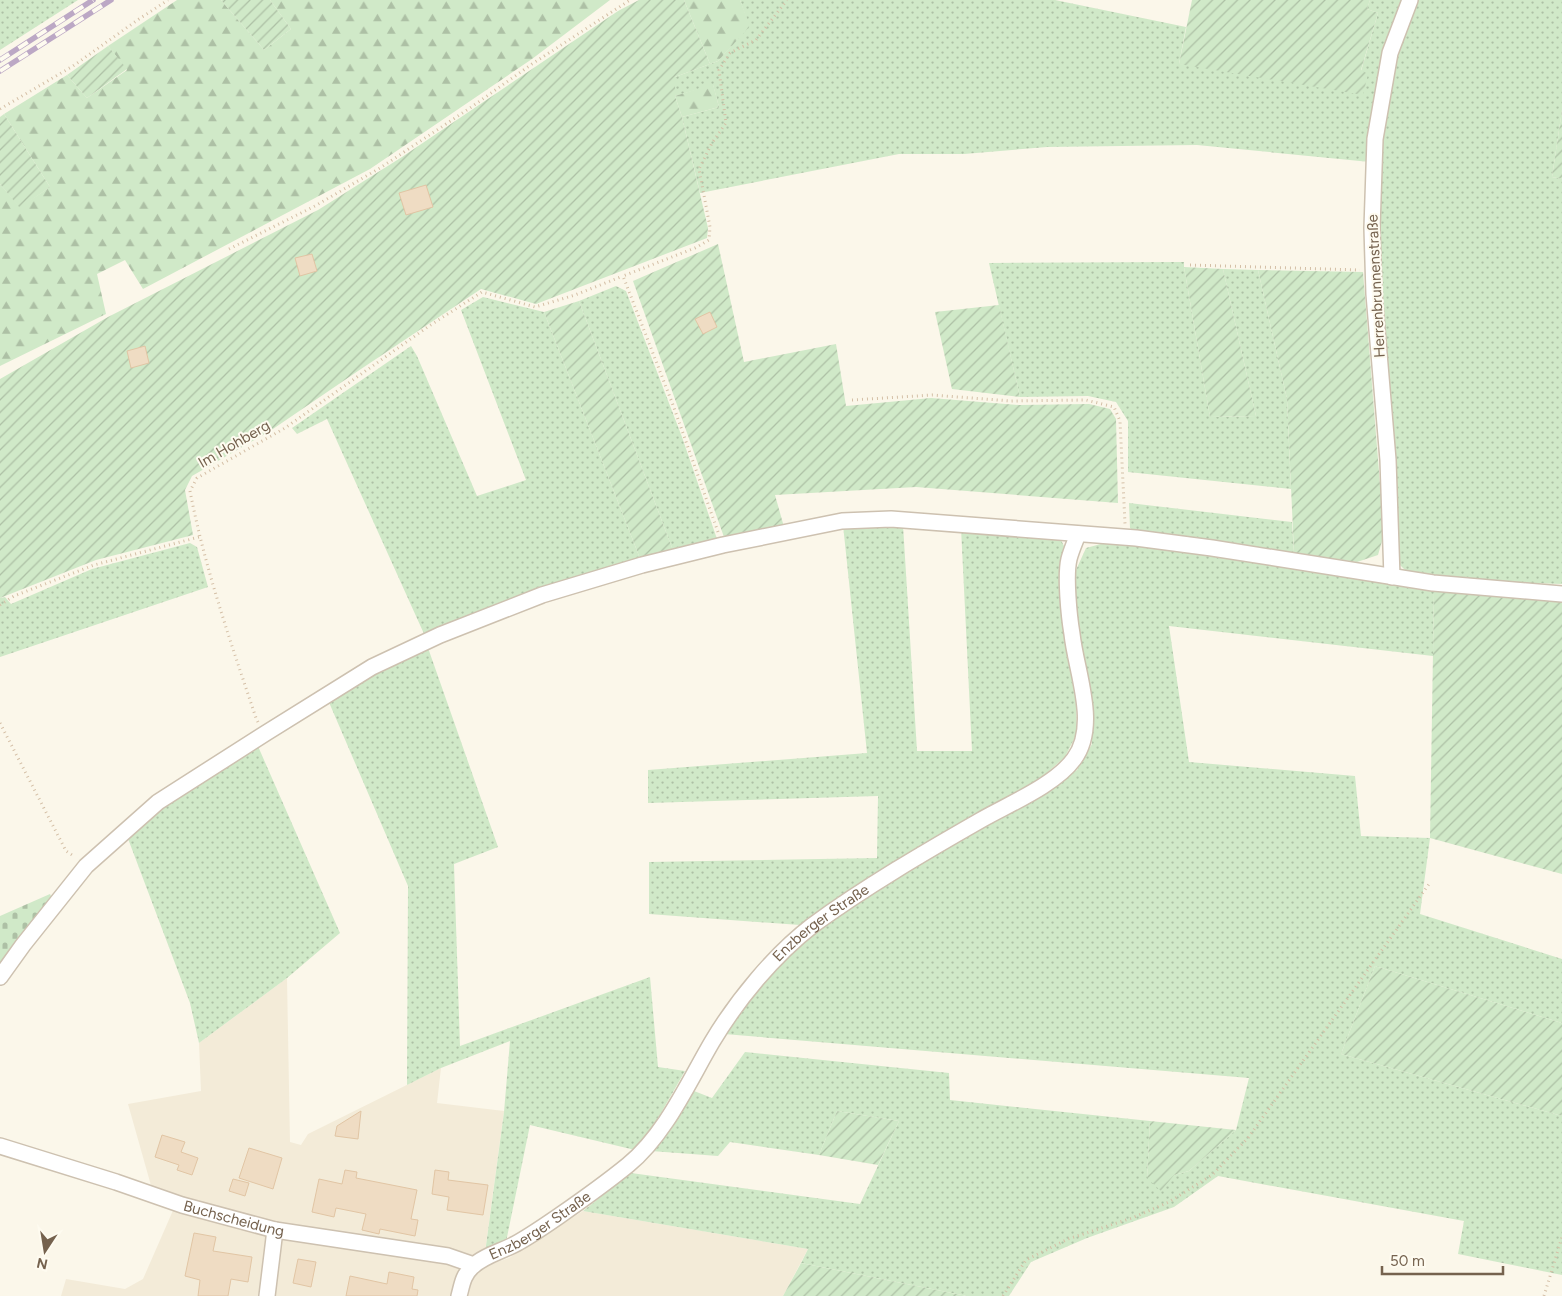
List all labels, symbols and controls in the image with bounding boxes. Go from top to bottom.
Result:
street label: Herrenbrunnenstraße [1363,214,1389,358]
street label: Im Hohberg [195,416,273,472]
street label: Enzberger Straße [769,880,872,965]
street label: Enzberger Straße [486,1187,594,1264]
street label: Buchscheidung [181,1197,285,1240]
north arrow [20,1226,70,1276]
scale bar [1382,1244,1503,1276]
text: 50 m [1390,1252,1425,1270]
text: N [35,1254,49,1273]

